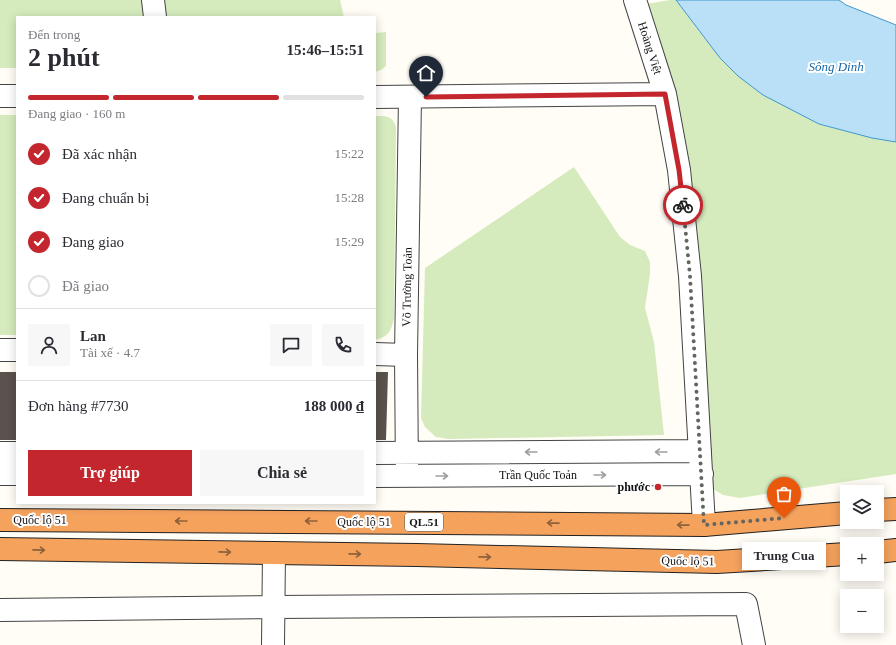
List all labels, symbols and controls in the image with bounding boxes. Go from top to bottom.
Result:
street label: Hoàng Việt [635,20,665,77]
text: Đến trong [28,27,80,42]
text: 15:46–15:51 [287,42,364,58]
text: 2 phút [28,43,100,72]
pin [409,56,443,97]
water label: Sông Dinh [808,59,864,74]
icon: home [415,62,437,84]
text: Đang giao · 160 m [28,106,125,121]
icon: check [28,143,50,165]
text: Đã xác nhận [62,146,137,162]
text: 15:22 [334,146,364,161]
courier [663,185,703,225]
icon: check [28,187,50,209]
text: Đang chuẩn bị [62,190,149,206]
text: 15:28 [334,190,364,205]
icon: bike [672,194,694,216]
icon: check [28,231,50,253]
text: Đang giao [62,234,124,250]
text: 15:29 [334,234,364,249]
street label: Võ Trường Toản [399,247,415,327]
text: Đã giao [62,278,109,294]
button: person [28,324,70,366]
button: chat [270,324,312,366]
button: phone [322,324,364,366]
text: Lan [80,328,106,344]
text: Tài xế · 4.7 [80,345,140,360]
text: Đơn hàng #7730 [28,398,128,414]
text: 188 000 ₫ [304,398,364,414]
one-way arrow [525,448,538,456]
one-way arrow [655,448,668,456]
button: Trợ giúp [28,450,192,496]
button: Chia sẻ [200,450,364,496]
street label: Trần Quốc Toản [499,468,577,482]
one-way arrow [593,471,606,479]
one-way arrow [435,472,448,480]
pin [767,477,801,518]
place label: phước [617,480,651,494]
marker: phước [653,482,663,492]
icon: bag [773,483,795,505]
map controls [840,485,884,633]
button: layers [840,485,884,529]
street label: Quốc lộ 51 [13,513,67,527]
road number: QL.51 [405,513,443,531]
street label: Quốc lộ 51 [337,515,391,529]
one-way arrow [175,517,188,525]
one-way arrow [305,517,318,525]
one-way arrow [547,520,560,527]
one-way arrow [677,521,690,529]
button: + [840,537,884,581]
callout: Trung Cua [742,542,826,570]
one-way arrow [32,546,45,554]
text: Trung Cua [754,548,814,563]
one-way arrow [218,549,231,556]
one-way arrow [348,550,361,558]
one-way arrow [478,553,491,560]
street label: Quốc lộ 51 [661,554,715,568]
button: − [840,589,884,633]

